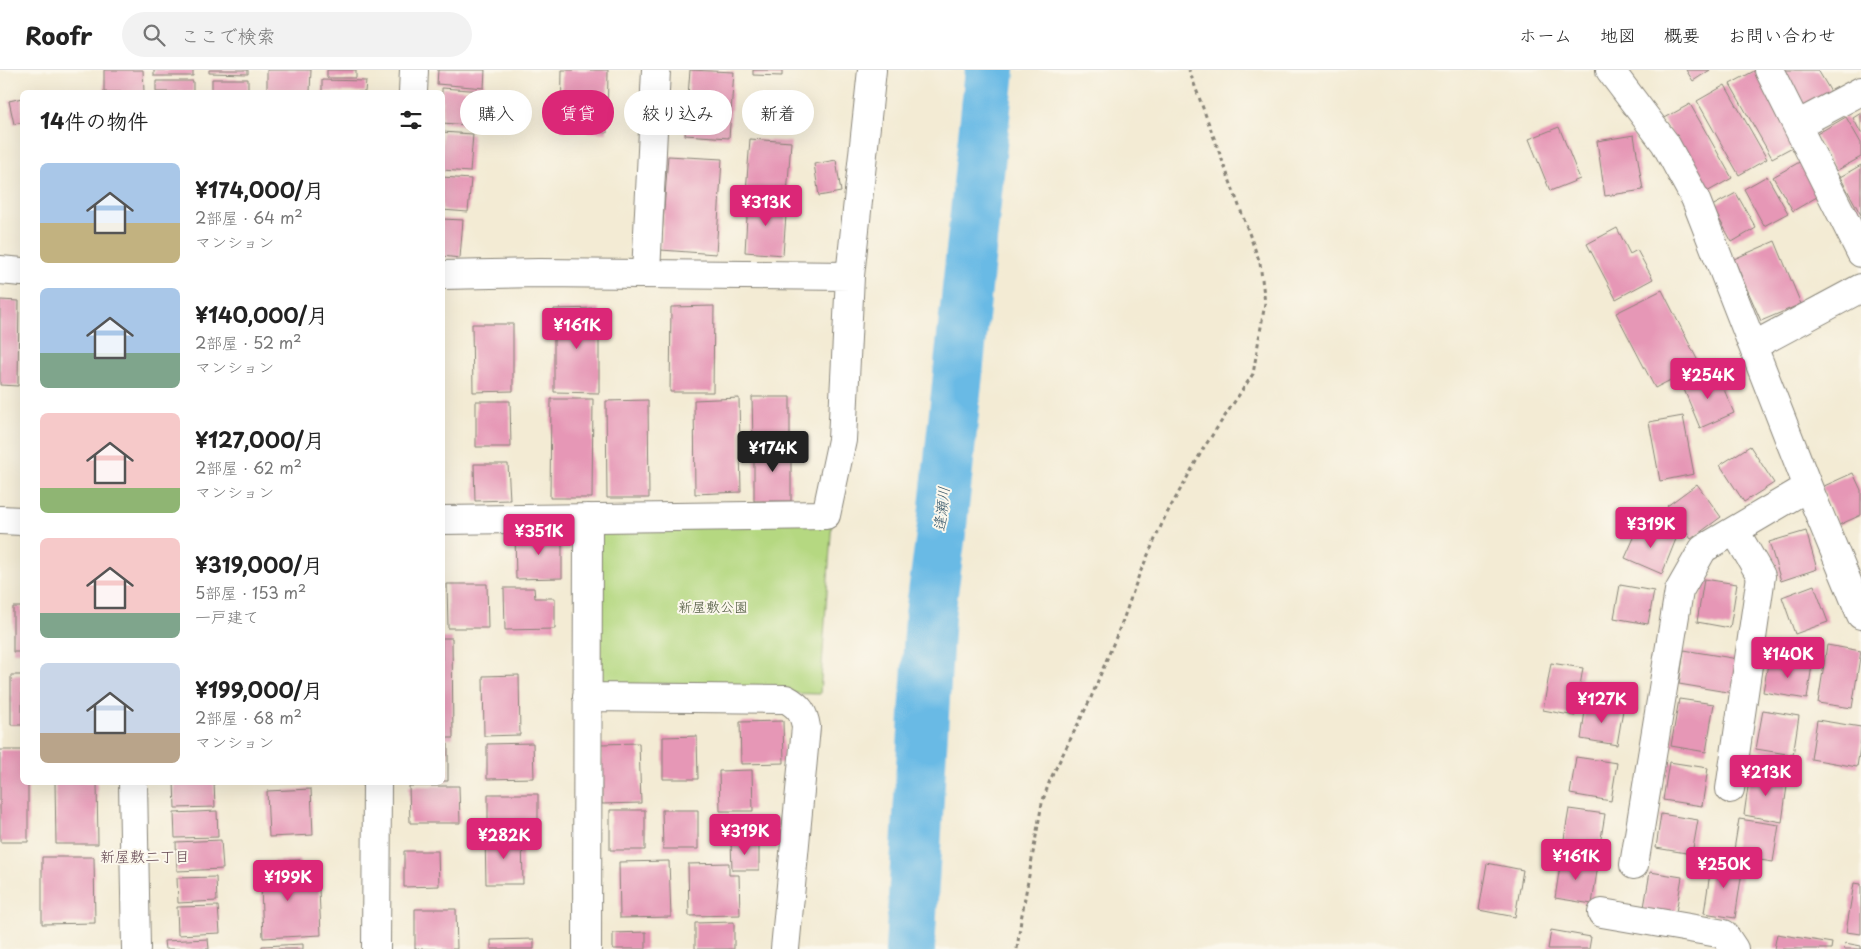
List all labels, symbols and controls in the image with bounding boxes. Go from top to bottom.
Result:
search box [122,12,472,57]
text: Roofr [25,17,92,53]
icon: search [140,21,168,49]
text: ここで検索 [180,21,275,49]
text: ホーム [1519,21,1572,48]
text: 地図 [1600,21,1636,48]
text: 概要 [1664,21,1700,48]
text: お問い合わせ [1728,21,1836,48]
chip: 購入 [460,90,532,135]
chip: 賃貸 [542,90,614,135]
chip: 絞り込み [624,90,732,135]
chip: 新着 [742,90,814,135]
text: 14件の物件 [40,104,148,136]
icon: filters [397,106,425,134]
text: ¥174,000/月 [195,173,324,205]
icon: home [80,183,140,243]
pin: ¥313K [731,184,801,227]
text: ¥313K [741,189,791,213]
text: 2部屋 · 64 m² [195,205,303,229]
text: マンション [195,229,274,253]
text: ¥140,000/月 [195,298,328,330]
icon: home [80,308,140,368]
pin: ¥161K [542,308,612,350]
text: ¥161K [553,312,601,336]
text: 2部屋 · 52 m² [195,330,302,354]
text: マンション [195,354,274,378]
pin: ¥254K [1673,358,1743,400]
text: ¥254K [1681,362,1735,386]
text: ¥127,000/月 [195,423,325,455]
pin: ¥174K [738,430,808,473]
icon: home [80,433,140,493]
text: ¥174K [748,435,798,459]
text: 2部屋 · 62 m² [195,455,302,479]
text: マンション [195,479,274,503]
water label: 逢瀬川 [927,485,954,532]
pin: ¥319K [1616,506,1686,549]
text: ¥319K [1626,511,1676,535]
pin: ¥351K [504,514,574,556]
text: ¥351K [515,518,564,542]
text: ¥319,000/月 [195,548,323,580]
icon: home [80,558,140,618]
text: 5部屋 · 153 m² [195,580,306,604]
park label: 新屋敷公園 [678,596,748,617]
text: 一戸建て [195,604,259,628]
pin: ¥140K [1753,636,1823,679]
text: ¥140K [1762,641,1814,665]
text: ¥199,000/月 [195,673,323,705]
pin: ¥127K [1567,682,1637,724]
icon: home [80,683,140,743]
text: ¥127K [1577,686,1627,710]
text: 2部屋 · 68 m² [195,705,302,729]
text: マンション [195,729,274,753]
pin: ¥213K [1731,754,1801,797]
text: ¥213K [1741,759,1791,783]
pin: ¥319K [710,814,780,856]
pin: ¥282K [469,818,539,860]
text: ¥319K [720,818,770,842]
text: ¥282K [478,822,530,846]
pin: ¥161K [1541,838,1611,881]
text: ¥161K [1552,843,1600,867]
district label: 新屋敷二丁目 [100,844,190,867]
pin: ¥250K [1689,846,1759,889]
text: ¥250K [1697,851,1751,875]
pin: ¥199K [253,860,323,902]
text: ¥199K [264,864,312,888]

